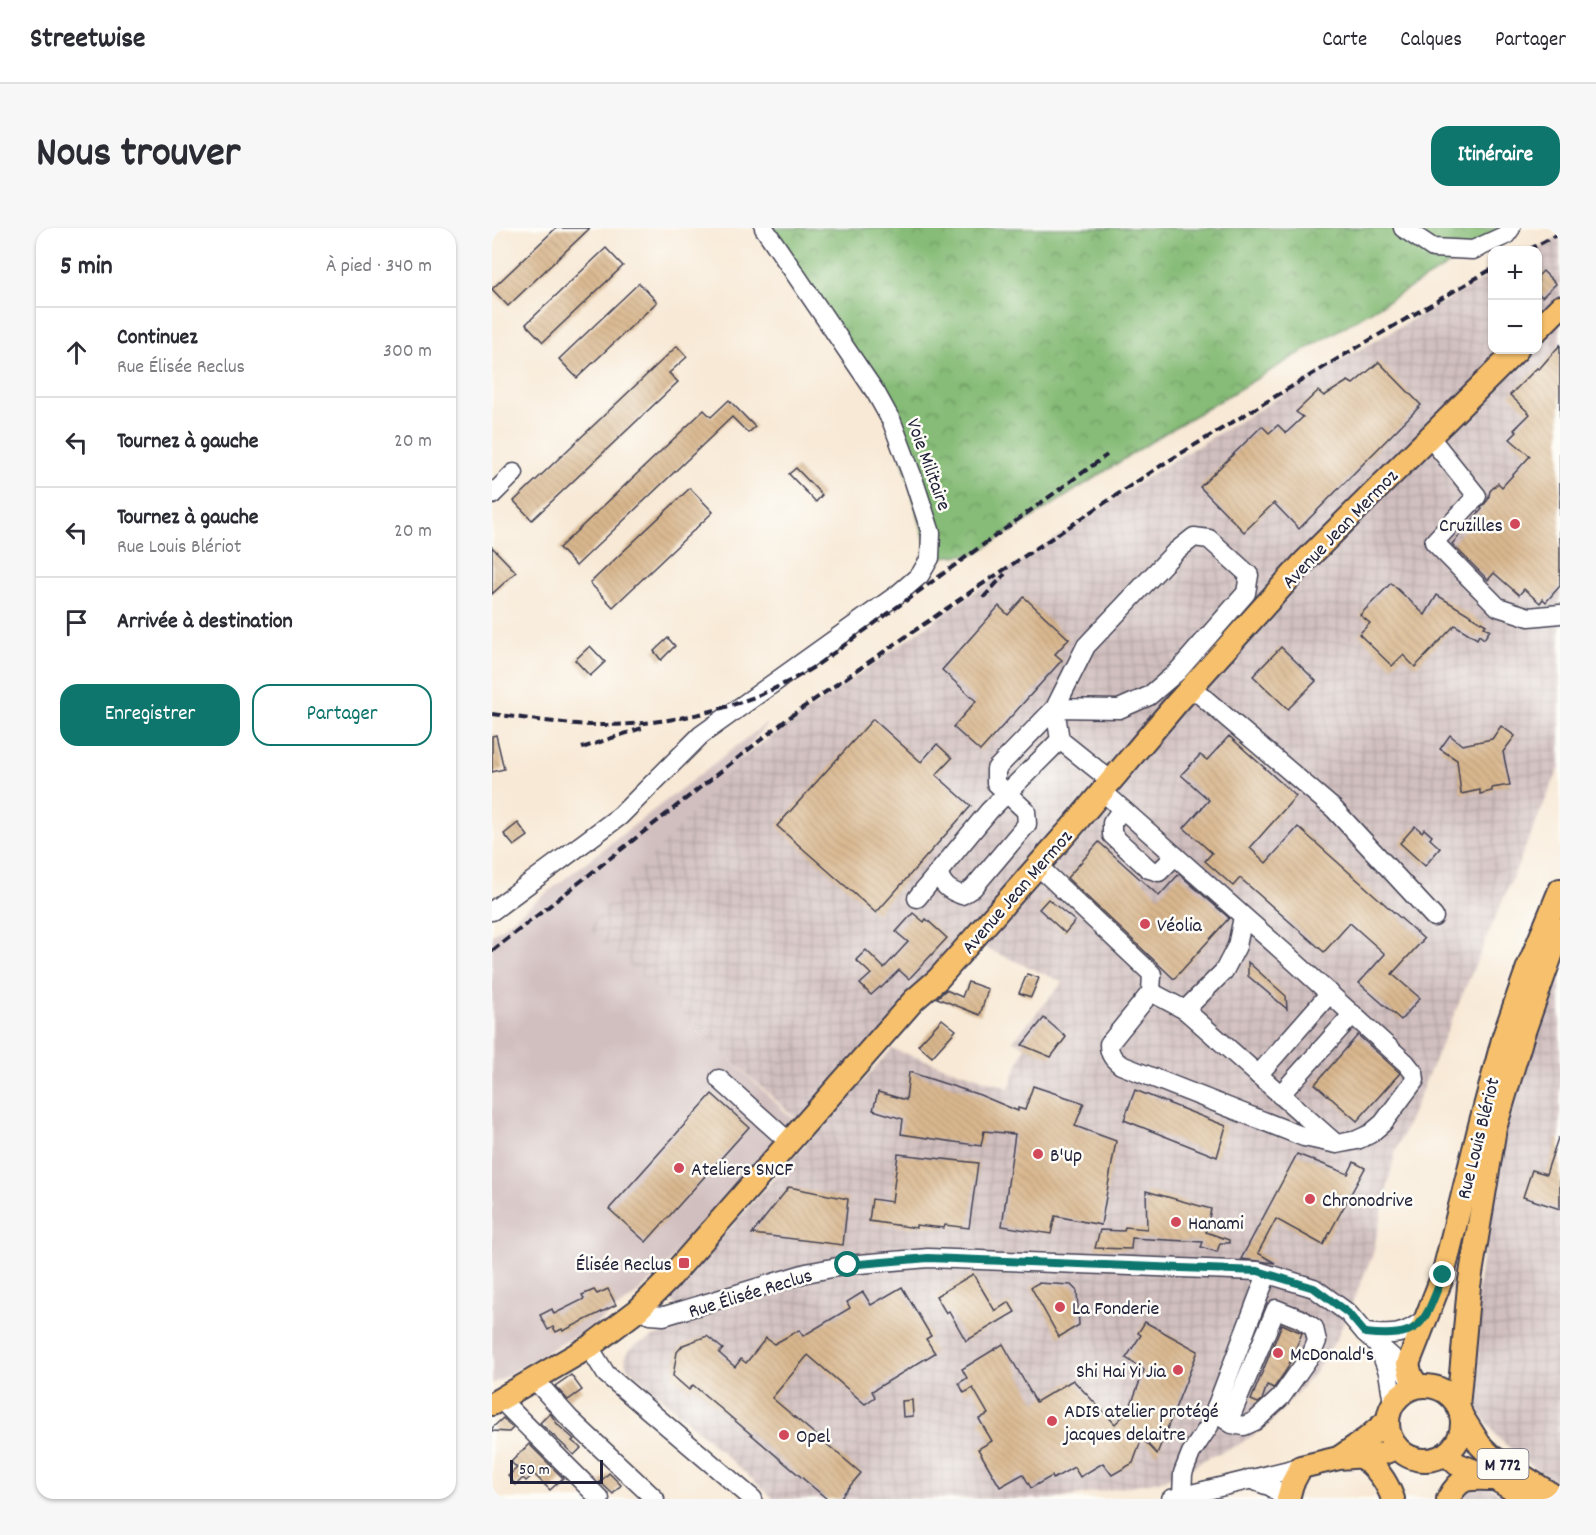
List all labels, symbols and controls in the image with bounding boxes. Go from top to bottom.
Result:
text: Streetwise [30,21,145,61]
text: Carte [1322,26,1367,56]
text: Calques [1400,26,1462,56]
text: Partager [1495,26,1566,56]
text: Nous trouver [36,126,240,186]
button: Itinéraire [1431,126,1560,186]
map controls [1488,246,1542,354]
button: + [1488,246,1542,300]
text: 5 min [60,249,113,286]
text: À pied · 340 m [326,253,432,281]
button: − [1488,300,1542,354]
text: Continuez [117,323,198,354]
icon: ahead [60,336,93,369]
text: 300 m [383,338,432,366]
text: Rue Élisée Reclus [117,354,245,382]
street label: Voie Militaire [898,415,957,515]
icon: left [60,426,93,459]
text: Tournez à gauche [117,427,259,458]
text: 20 m [394,428,432,456]
street label: Avenue Jean Mermoz [1277,464,1406,596]
text: Tournez à gauche [117,503,259,534]
place label: Cruzilles [1439,513,1503,541]
icon: left [60,516,93,549]
marker: Cruzilles [1508,517,1522,531]
text: 20 m [394,518,432,546]
text: Rue Louis Blériot [117,534,241,562]
icon: arrive [60,606,93,639]
text: Arrivée à destination [117,607,293,638]
button: Enregistrer [60,684,240,746]
button: Partager [252,684,432,746]
street label: Avenue Jean Mermoz [956,824,1081,961]
place label: Véolia [1157,913,1203,941]
marker: Véolia [1138,917,1152,931]
street label: Rue Louis Blériot [1451,1075,1509,1202]
place label: B'Up [1050,1143,1082,1171]
marker: B'Up [1031,1147,1045,1161]
place label: Ateliers SNCF [691,1157,793,1185]
marker: Ateliers SNCF [672,1161,686,1175]
place label: Chronodrive [1322,1188,1413,1216]
marker: Chronodrive [1303,1192,1317,1206]
place label: Hanami [1188,1211,1244,1239]
marker: Hanami [1169,1215,1183,1229]
route start [834,1251,860,1277]
place label: Élisée Reclus [576,1252,672,1280]
marker: Élisée Reclus [677,1256,691,1270]
route end [1429,1261,1455,1287]
street label: Rue Élisée Reclus [686,1263,816,1327]
place label: La Fonderie [1072,1296,1159,1324]
marker: La Fonderie [1053,1300,1067,1314]
place label: McDonald's [1290,1342,1374,1370]
marker: McDonald's [1271,1346,1285,1360]
place label: Shi Hai Yi Jia [1076,1359,1167,1387]
marker: Shi Hai Yi Jia [1171,1363,1185,1377]
place label: ADIS atelier protégé jacques delaitre [1062,1399,1219,1450]
marker: ADIS atelier protégé jacques delaitre [1045,1414,1059,1428]
place label: Opel [796,1424,830,1452]
marker: Opel [777,1428,791,1442]
road number: M 772 [1478,1449,1528,1479]
scale bar [510,1457,603,1484]
text: 50 m [519,1459,550,1482]

